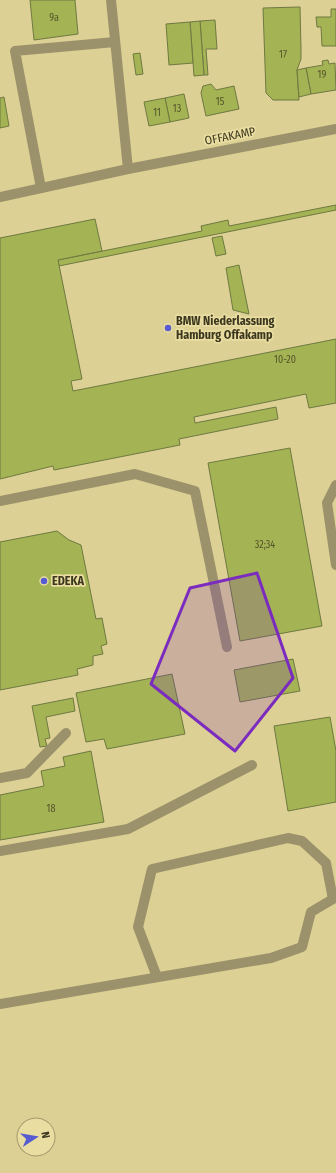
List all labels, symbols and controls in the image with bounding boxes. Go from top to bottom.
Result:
house number: 9a [49,12,59,24]
house number: 17 [279,49,287,61]
house number: 19 [318,69,327,81]
house number: 15 [216,96,225,108]
house number: 13 [173,103,182,115]
house number: 11 [153,107,161,119]
street label: OFFAKAMP [204,124,256,148]
place label: BMW Niederlassung Hamburg Offakamp [176,314,275,342]
marker: BMW Niederlassung Hamburg Offakamp [163,323,173,333]
house number: 10-20 [274,354,296,366]
house number: 32;34 [255,539,275,551]
place label: EDEKA [52,574,84,588]
marker: EDEKA [39,576,49,586]
house number: 18 [47,803,55,815]
north arrow [16,1117,56,1157]
text: N [38,1130,52,1140]

